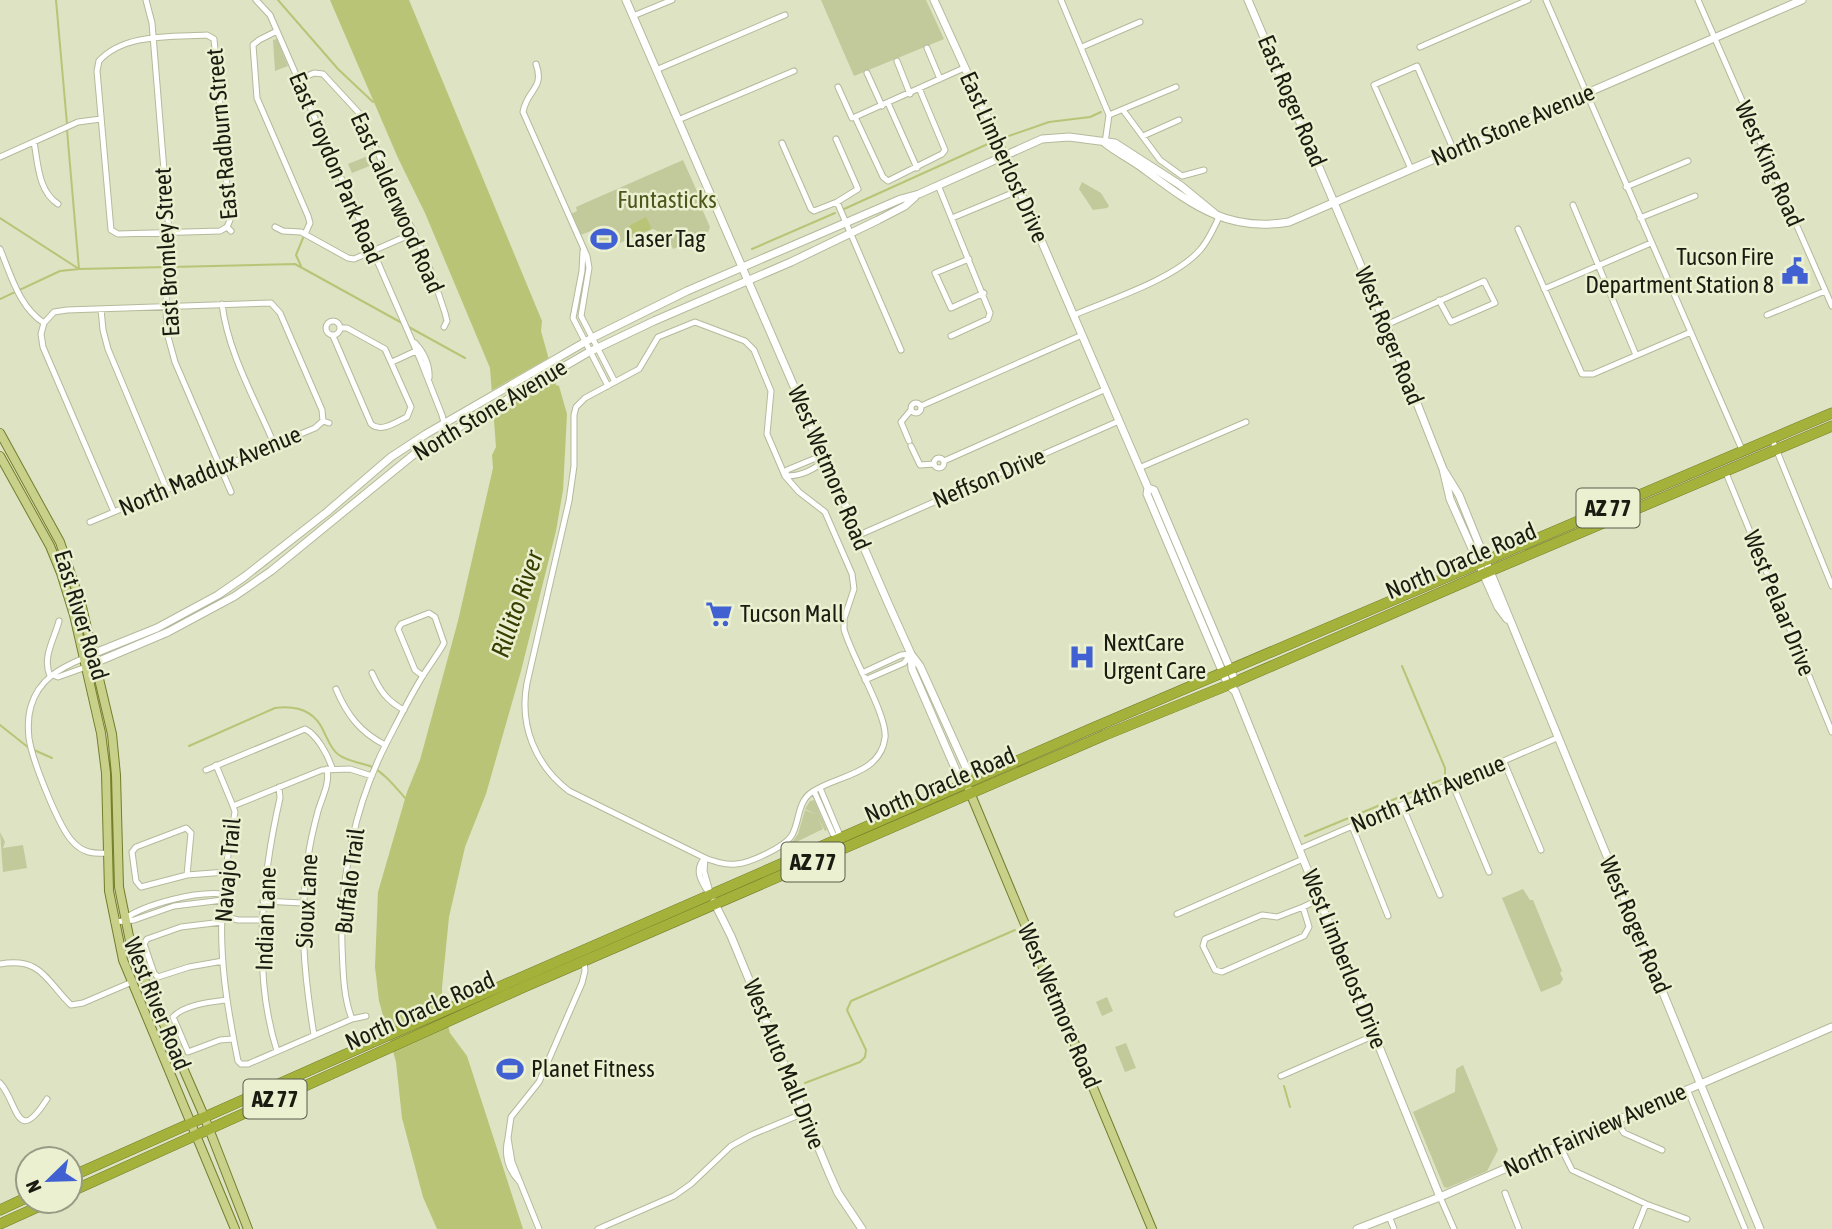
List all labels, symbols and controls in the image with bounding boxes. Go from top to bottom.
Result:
street label: East Roger Road [1253,31,1332,171]
street label: East Radburn Street [201,47,242,221]
street label: East Limberlost Drive [955,67,1054,246]
street label: East Croydon Park Road [284,68,389,268]
street label: North Stone Avenue [1427,78,1598,171]
street label: West King Road [1730,97,1809,231]
street label: East Calderwood Road [346,108,449,297]
street label: East Bromley Street [149,167,184,337]
park label: Funtasticks [617,186,717,213]
sports icon: Laser Tag [589,224,619,254]
place label: Laser Tag [625,225,706,252]
place label: Tucson Fire Department Station 8 [1585,243,1774,298]
public building icon: Tucson Fire Department Station 8 [1780,256,1810,286]
street label: West Roger Road [1350,263,1429,409]
street label: North Stone Avenue [408,353,571,466]
street label: West Wetmore Road [783,381,876,554]
street label: North Maddux Avenue [115,420,305,521]
street label: Neffson Drive [929,442,1049,513]
road number: AZ 77 [1576,488,1640,528]
street label: North Oracle Road [1381,517,1540,604]
street label: West Pelaar Drive [1738,526,1821,679]
water label: Rillito River [485,546,550,661]
street label: East River Road [49,547,114,683]
supermarket icon: Tucson Mall [704,599,734,629]
place label: Tucson Mall [740,600,845,627]
place label: NextCare Urgent Care [1103,629,1206,684]
hospital icon: NextCare Urgent Care [1067,642,1097,672]
street label: North Oracle Road [860,741,1019,828]
street label: North 14th Avenue [1347,749,1509,838]
street label: Navajo Trail [209,816,246,923]
street label: Buffalo Trail [330,826,369,935]
road number: AZ 77 [782,842,844,882]
street label: West Roger Road [1594,852,1676,997]
street label: Sioux Lane [291,853,322,949]
street label: West Limberlost Drive [1296,866,1393,1052]
street label: Indian Lane [250,867,281,971]
street label: West Wetmore Road [1013,919,1106,1092]
street label: West River Road [119,934,196,1074]
street label: North Oracle Road [341,965,499,1056]
street label: West Auto Mall Drive [738,975,831,1153]
sports icon: Planet Fitness [495,1054,525,1084]
place label: Planet Fitness [531,1055,655,1082]
street label: North Fairview Avenue [1499,1077,1690,1182]
road number: AZ 77 [244,1080,306,1118]
north arrow [14,1145,84,1215]
text: N [21,1177,46,1196]

